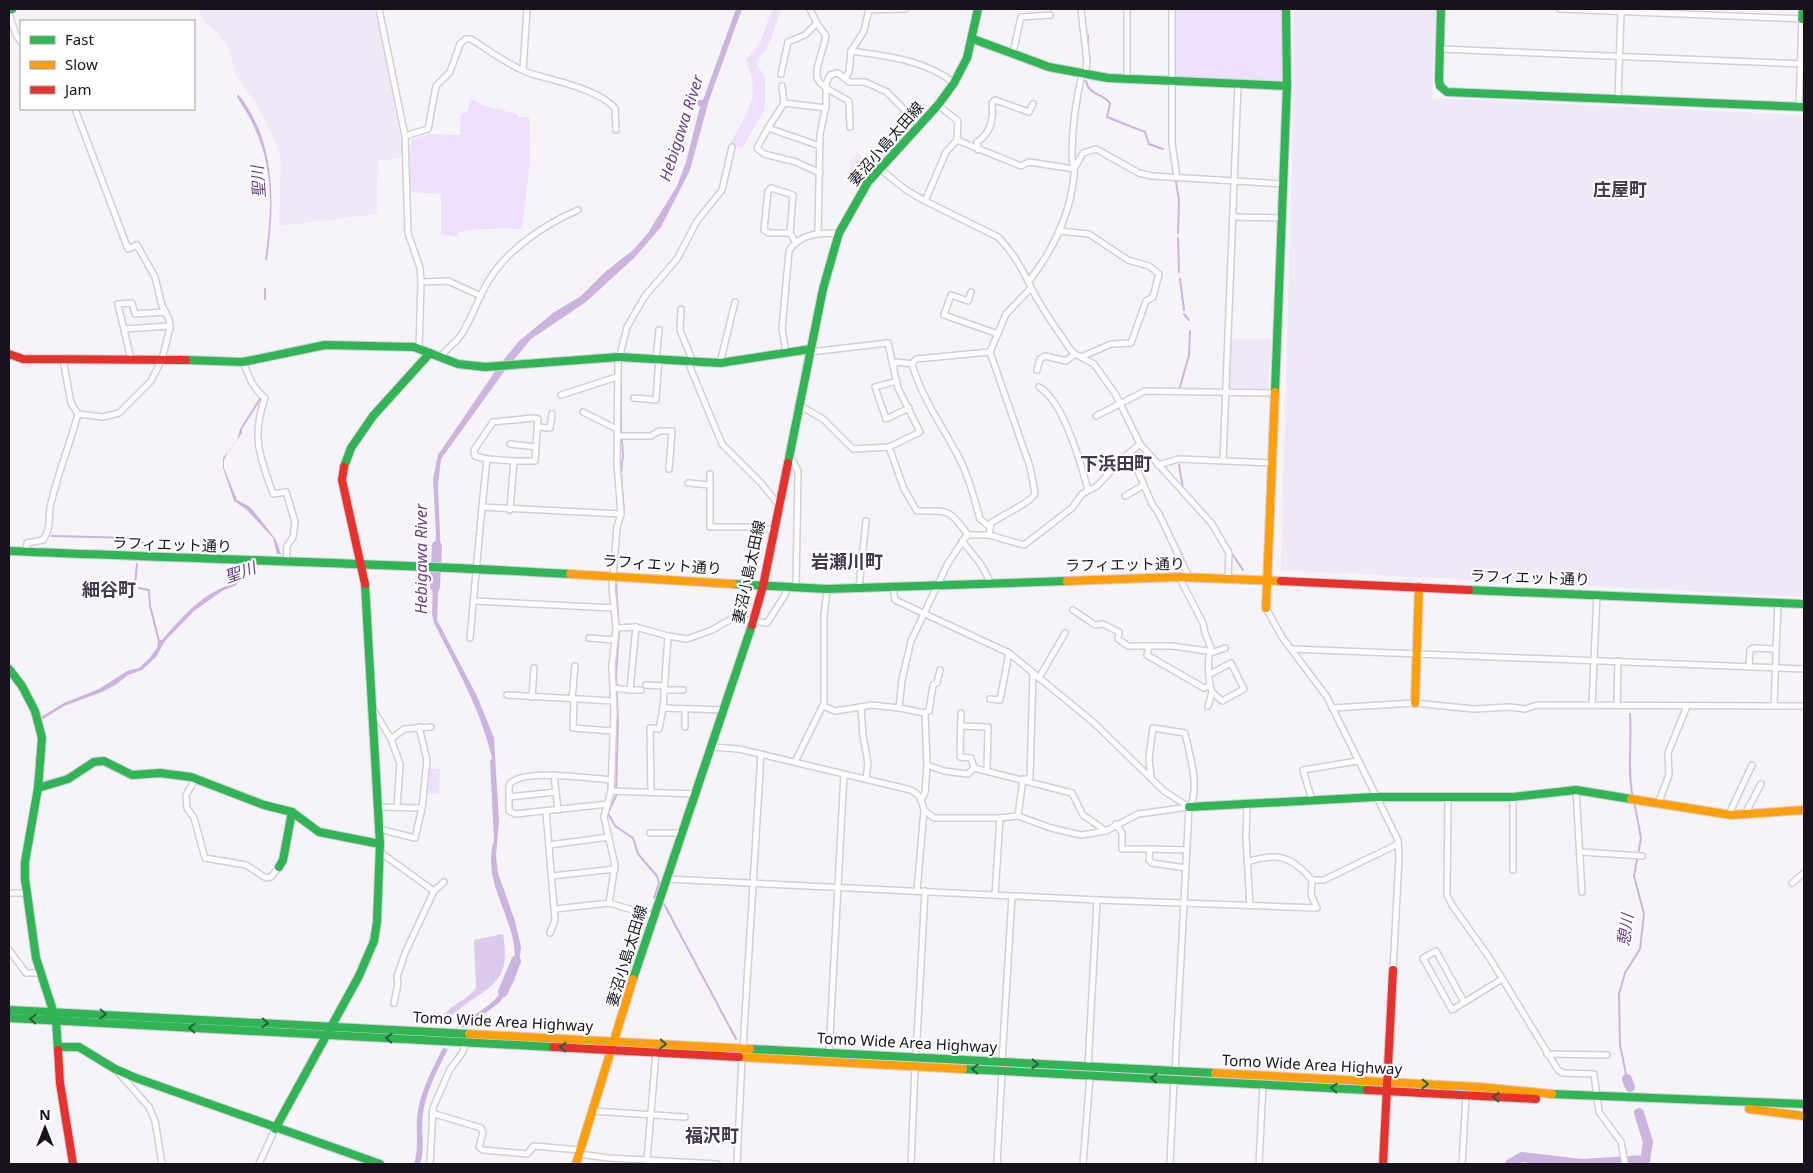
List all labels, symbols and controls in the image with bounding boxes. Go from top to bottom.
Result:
legend [20,20,195,110]
text: Fast [65,29,94,49]
text: Slow [65,54,98,74]
water label: Hebigawa River [653,71,709,184]
text: Jam [63,79,92,99]
street label: 妻沼小島太田線 [843,97,927,190]
water label: 聖川 [246,163,270,199]
district label: 庄屋町 [1593,177,1647,201]
district label: 下浜田町 [1080,451,1152,475]
water label: Hebigawa River [410,503,432,614]
street label: 妻沼小島太田線 [727,518,769,625]
street label: ラフィエット通り [112,532,232,556]
district label: 岩瀬川町 [811,549,883,573]
street label: ラフィエット通り [602,550,722,578]
street label: ラフィエット通り [1065,553,1185,575]
water label: 聖川 [221,556,261,588]
street label: ラフィエット通り [1470,565,1590,589]
district label: 細谷町 [82,577,136,601]
street label: 妻沼小島太田線 [601,903,651,1009]
water label: 憩川 [1612,911,1638,947]
street label: Tomo Wide Area Highway [412,1006,594,1036]
one-way arrow [99,1009,107,1020]
one-way arrow [28,1014,36,1024]
one-way arrow [261,1018,269,1029]
one-way arrow [188,1022,196,1033]
street label: Tomo Wide Area Highway [816,1027,998,1057]
one-way arrow [385,1033,393,1044]
one-way arrow [659,1039,667,1050]
one-way arrow [559,1042,567,1053]
street label: Tomo Wide Area Highway [1221,1049,1403,1079]
one-way arrow [1031,1058,1039,1069]
one-way arrow [970,1064,978,1075]
one-way arrow [1150,1073,1158,1084]
one-way arrow [1421,1079,1429,1090]
one-way arrow [1330,1083,1338,1094]
one-way arrow [1492,1091,1500,1102]
north arrow [20,1103,70,1153]
text: N [39,1105,51,1124]
district label: 福沢町 [685,1123,739,1147]

